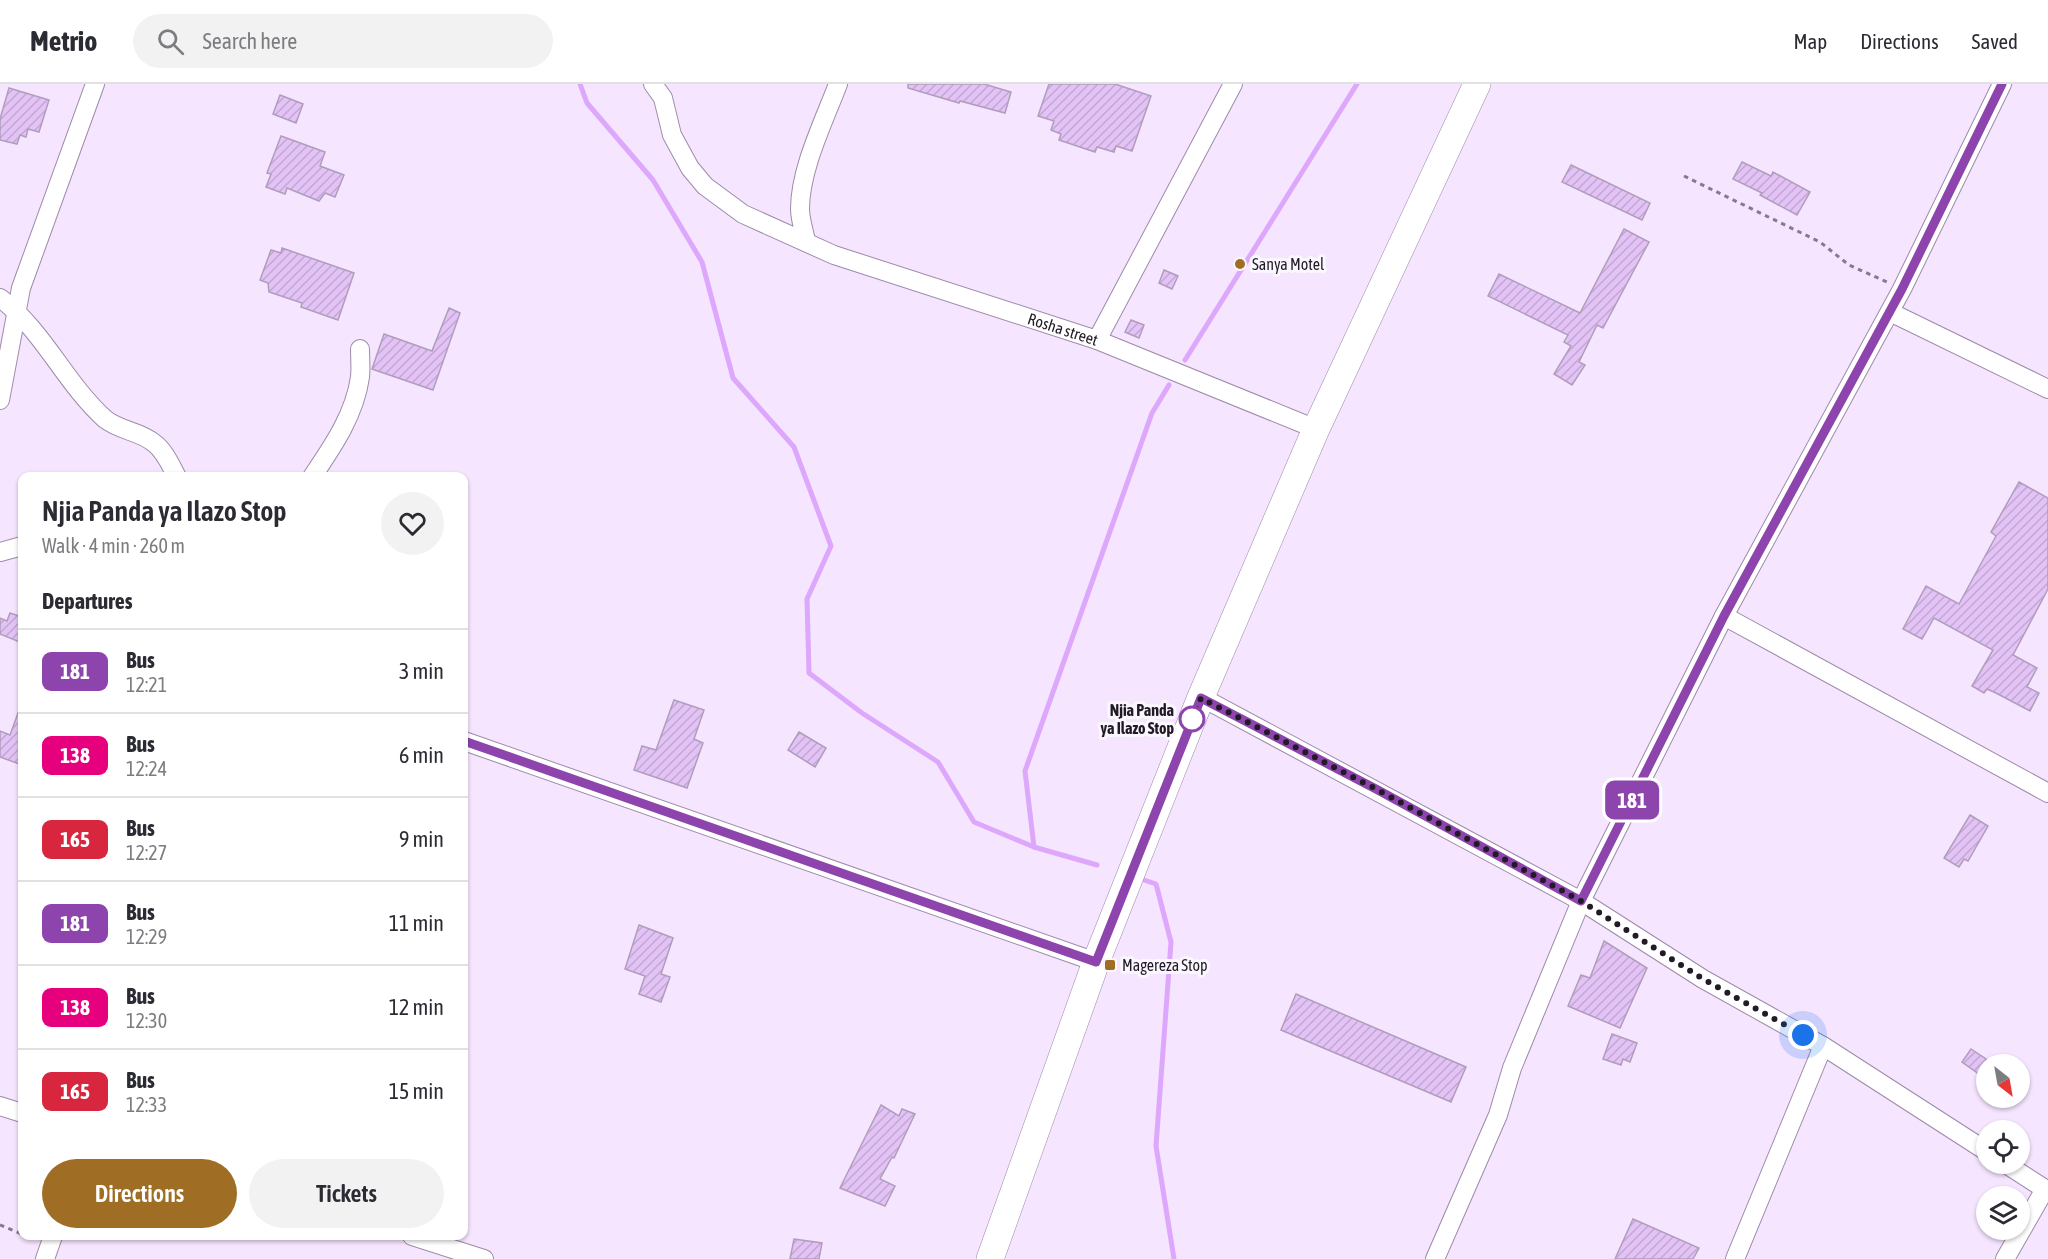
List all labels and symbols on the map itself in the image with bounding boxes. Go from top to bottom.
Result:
place label: Sanya Motel [1252,255,1325,274]
marker: Sanya Motel [1233,257,1247,271]
street label: Rosha street [1026,309,1101,349]
place label: Njia Panda ya Ilazo Stop [1101,701,1174,737]
marker: Njia Panda ya Ilazo Stop [1179,706,1205,732]
line badge: 181 [1598,780,1666,820]
place label: Magereza Stop [1122,956,1208,975]
marker: Magereza Stop [1103,958,1117,972]
your location [1788,1020,1818,1050]
north arrow [1976,1054,2030,1108]

